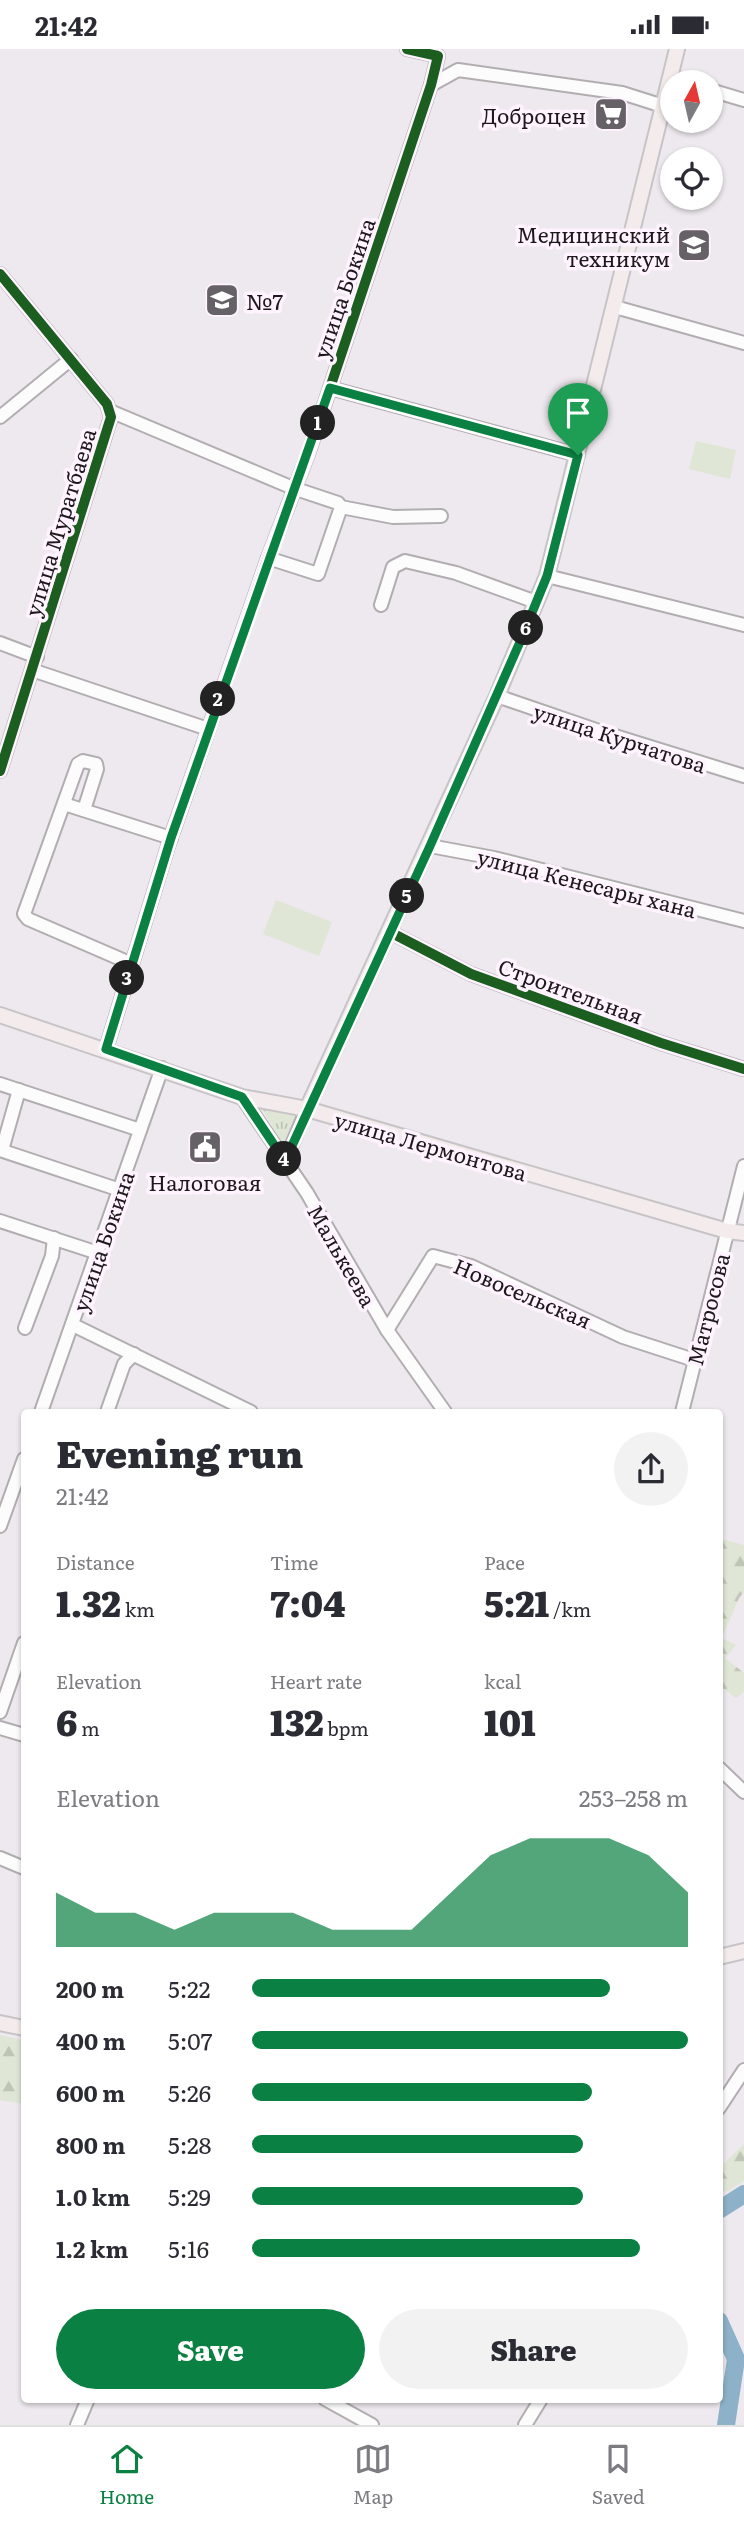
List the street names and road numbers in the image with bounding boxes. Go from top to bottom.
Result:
street label: улица Бокина [304,213,382,363]
street label: улица Муратбаева [16,423,103,620]
street label: улица Курчатова [530,694,711,780]
street label: улица Кенесары хана [474,840,700,924]
street label: Строительная [494,950,648,1030]
street label: улица Лермонтова [331,1103,531,1187]
street label: улица Бокина [63,1166,141,1316]
street label: Малькеева [301,1198,385,1313]
street label: Новосельская [449,1249,597,1335]
street label: Матросова [678,1249,736,1369]

